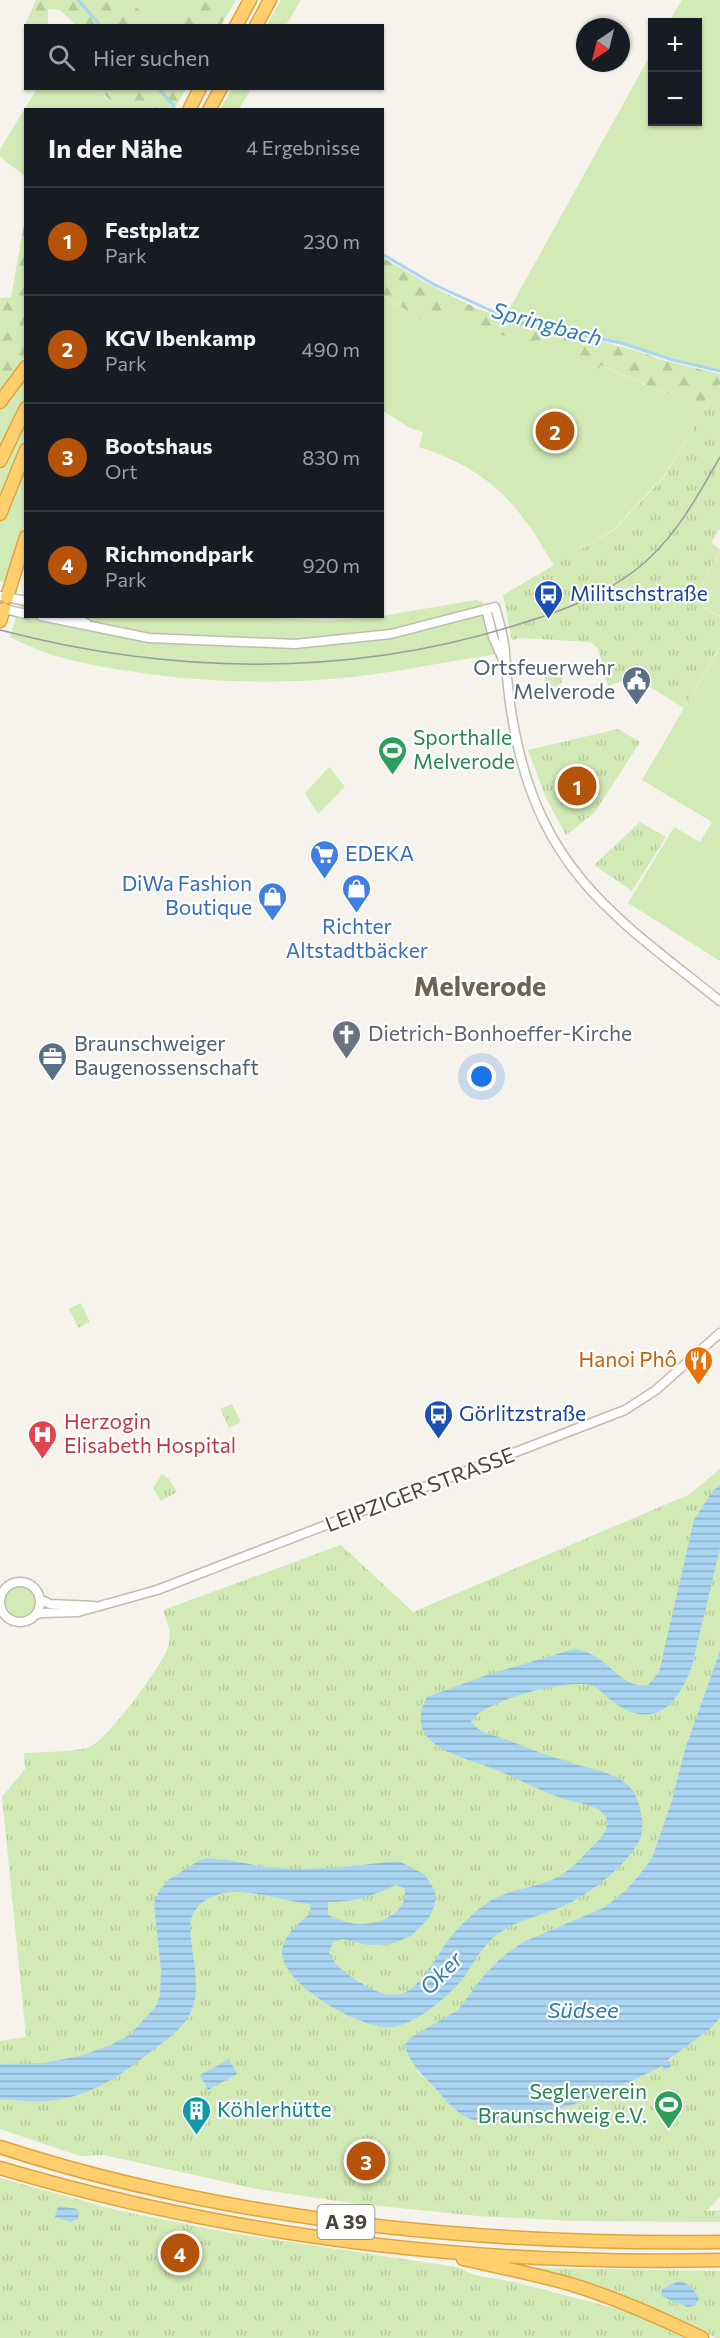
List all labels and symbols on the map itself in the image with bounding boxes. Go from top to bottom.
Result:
north arrow [576,18,630,72]
water label: Springbach [489,296,605,351]
pin: 2 [536,408,574,454]
bus stop icon: Militschstraße [533,578,565,620]
place label: Militschstraße [570,580,708,605]
place label: Ortsfeuerwehr Melverode [473,654,615,703]
public building icon: Ortsfeuerwehr Melverode [620,664,652,706]
place label: Sporthalle Melverode [413,724,515,773]
sports icon: Sporthalle Melverode [376,734,408,776]
pin: 1 [558,764,596,808]
supermarket icon: EDEKA [308,838,340,880]
place label: EDEKA [345,840,414,865]
place label: DiWa Fashion Boutique [122,870,252,919]
shop icon: Richter Altstadtbäcker [341,872,373,914]
shop icon: DiWa Fashion Boutique [257,880,289,922]
place label: Richter Altstadtbäcker [286,913,428,962]
district label: Melverode [414,969,546,1002]
church icon: Dietrich-Bonhoeffer-Kirche [331,1018,363,1060]
place label: Dietrich-Bonhoeffer-Kirche [368,1020,632,1045]
place label: Braunschweiger Baugenossenschaft [74,1030,259,1079]
office icon: Braunschweiger Baugenossenschaft [37,1040,69,1082]
your location [467,1062,496,1091]
restaurant icon: Hanoi Phô [682,1344,714,1386]
place label: Hanoi Phô [579,1346,677,1371]
bus stop icon: Görlitzstraße [422,1398,454,1440]
place label: Görlitzstraße [459,1400,586,1425]
place label: Herzogin Elisabeth Hospital [64,1408,236,1457]
hospital icon: Herzogin Elisabeth Hospital [27,1418,59,1460]
street label: LEIPZIGER STRASSE [321,1441,518,1536]
water label: Oker [414,1944,468,2000]
water label: Südsee [547,1996,619,2023]
place label: Seglerverein Braunschweig e.V. [478,2078,647,2127]
sports icon: Seglerverein Braunschweig e.V. [652,2088,684,2130]
building icon: Köhlerhütte [180,2094,212,2136]
place label: Köhlerhütte [217,2096,332,2121]
pin: 3 [346,2138,386,2184]
road number: A 39 [318,2205,374,2239]
pin: 4 [160,2230,200,2276]

